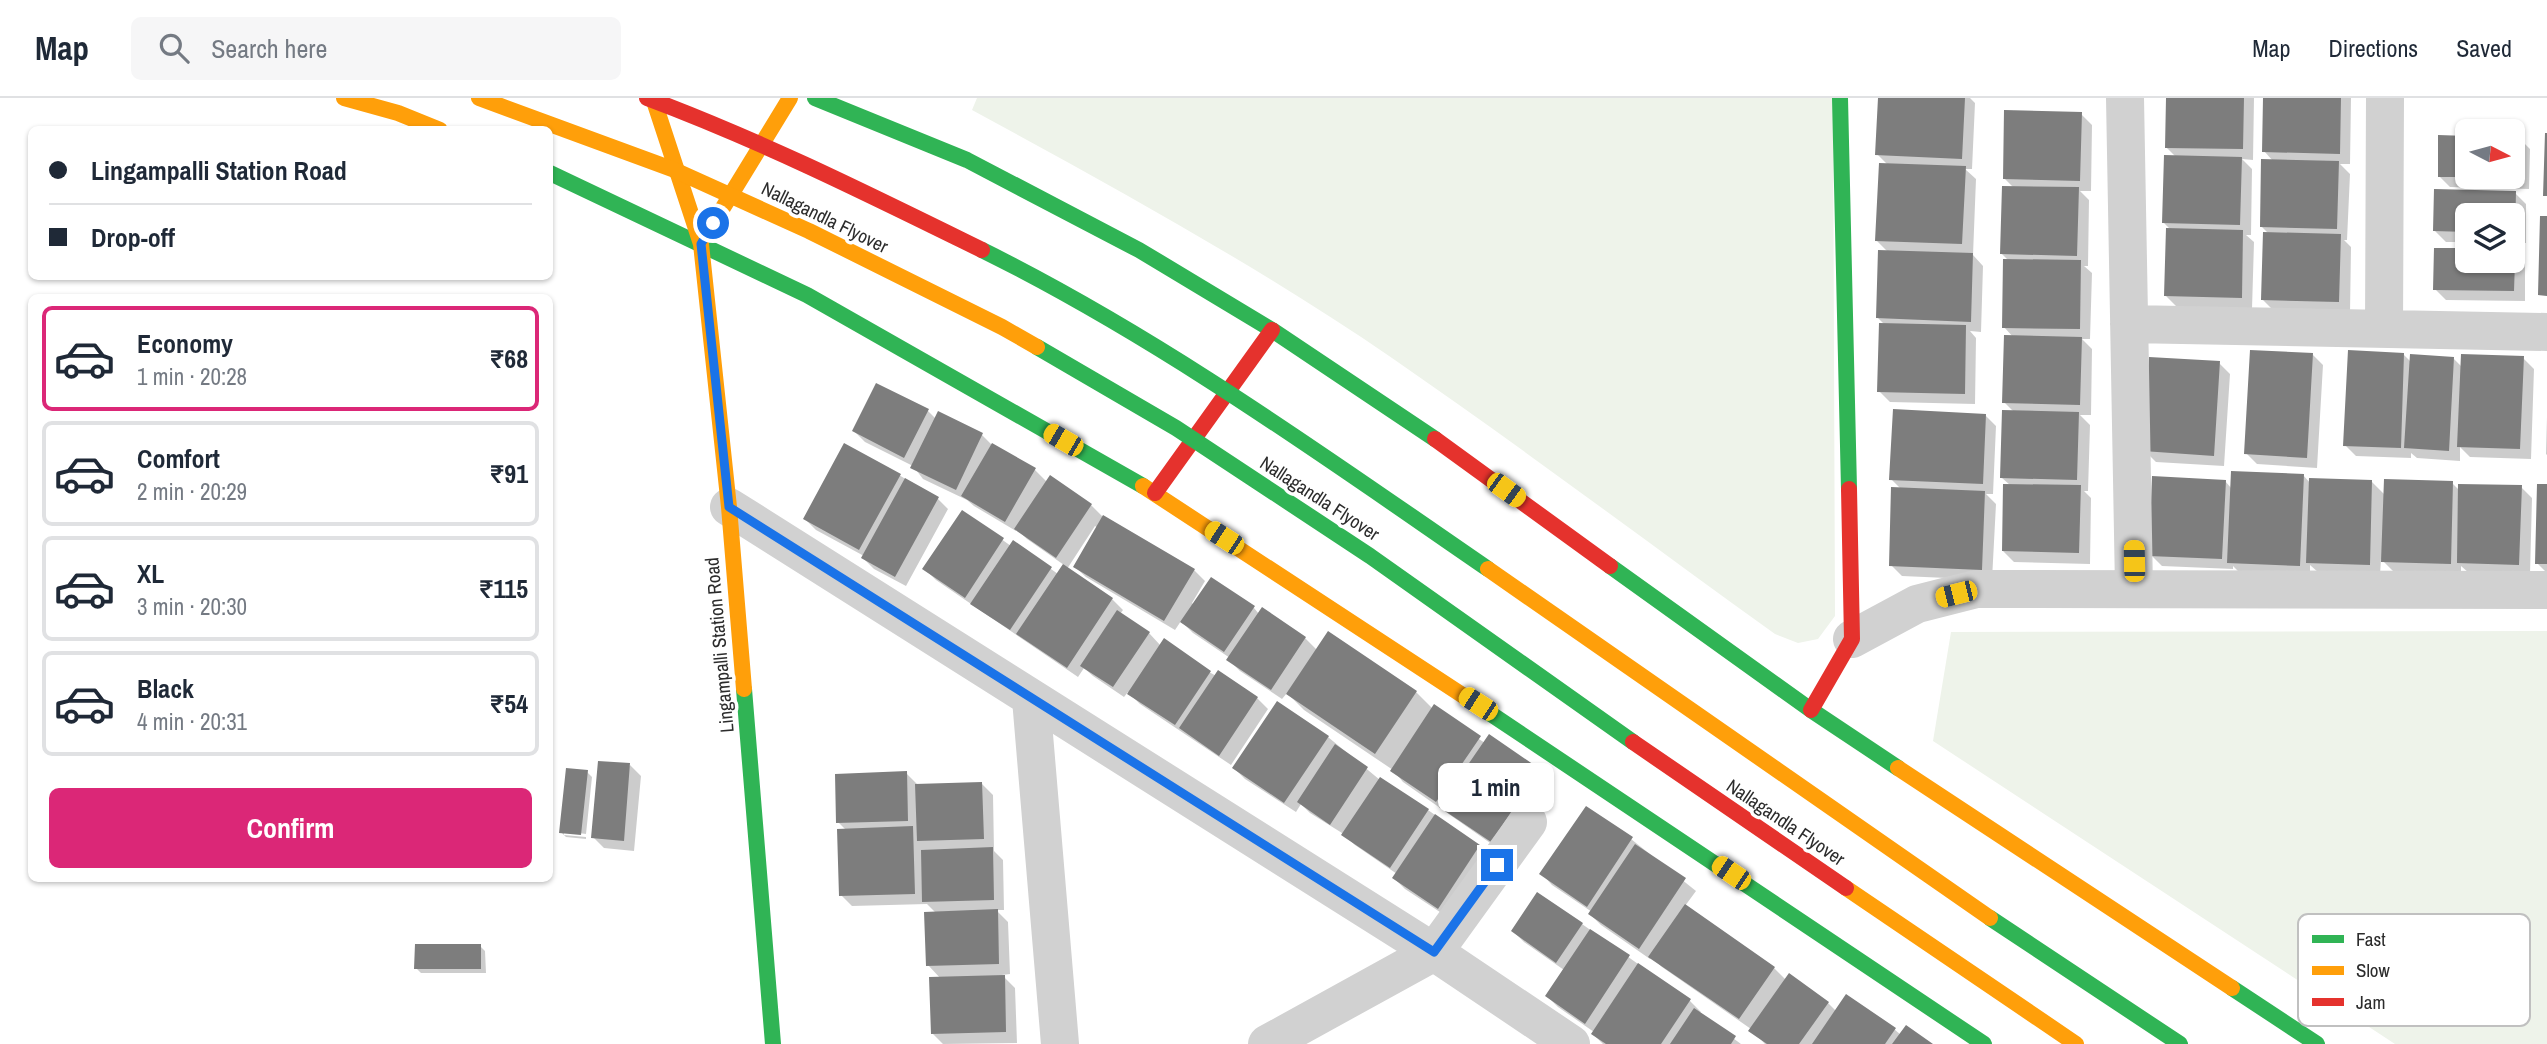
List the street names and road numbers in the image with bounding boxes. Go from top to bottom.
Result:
street label: Nallagandla Flyover [757,175,893,259]
street label: Nallagandla Flyover [1255,450,1385,547]
street label: Lingampalli Station Road [698,556,740,734]
street label: Nallagandla Flyover [1722,773,1851,872]

